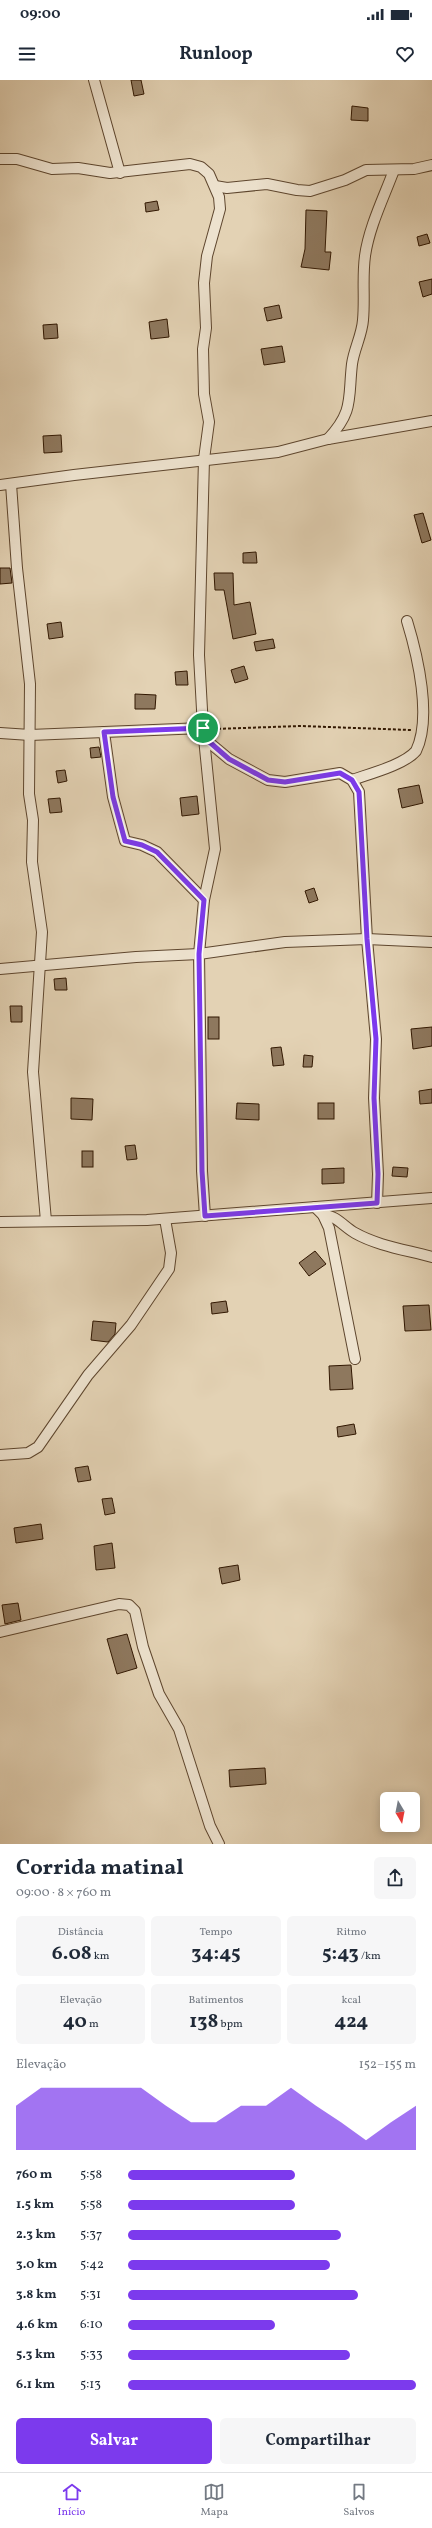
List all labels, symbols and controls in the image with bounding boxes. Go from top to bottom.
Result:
text: 09:00 [20,4,60,25]
text: Runloop [179,42,253,67]
icon: menu [16,43,38,65]
icon: heart [394,43,416,65]
pin [186,711,220,745]
icon: arrive [192,717,214,739]
north arrow [380,1792,420,1832]
map controls [380,1792,420,1832]
text: Corrida matinal [16,1853,184,1884]
button: share [374,1857,416,1899]
text: 09:00 · 8 × 760 m [16,1884,111,1902]
text: Distância [58,1925,104,1940]
text: Tempo [200,1925,232,1940]
text: Ritmo [336,1925,366,1940]
text: 6.08 [52,1940,92,1968]
text: 34:45 [191,1940,241,1968]
text: 5:43 [322,1940,359,1968]
text: km [92,1949,110,1964]
text: /km [359,1949,381,1964]
text: Elevação [59,1993,102,2008]
text: Batimentos [188,1993,244,2008]
text: kcal [342,1993,361,2008]
text: 40 [63,2008,87,2036]
text: 138 [189,2008,218,2036]
text: 424 [334,2008,369,2036]
text: m [87,2017,99,2032]
text: bpm [218,2017,243,2032]
text: Elevação [16,2056,66,2074]
text: 152–155 m [359,2056,416,2074]
text: 760 m [16,2166,52,2184]
text: 5:58 [80,2166,102,2184]
text: 1.5 km [16,2196,54,2214]
text: 5:58 [80,2196,102,2214]
text: 2.3 km [16,2226,56,2244]
text: 5:37 [80,2226,102,2244]
text: 3.0 km [16,2256,57,2274]
text: 5:42 [80,2256,104,2274]
text: 3.8 km [16,2286,56,2304]
text: 5:31 [80,2286,101,2304]
text: 4.6 km [16,2316,58,2334]
text: 6:10 [80,2316,103,2334]
text: 5.3 km [16,2346,55,2364]
text: 5:33 [80,2346,103,2364]
text: 6.1 km [16,2376,55,2394]
text: 5:13 [80,2376,101,2394]
button: Salvar [16,2418,212,2464]
button: Compartilhar [220,2418,416,2464]
tab: Início [58,2481,85,2520]
tab: Mapa [201,2481,228,2520]
tab: Salvos [343,2481,374,2520]

